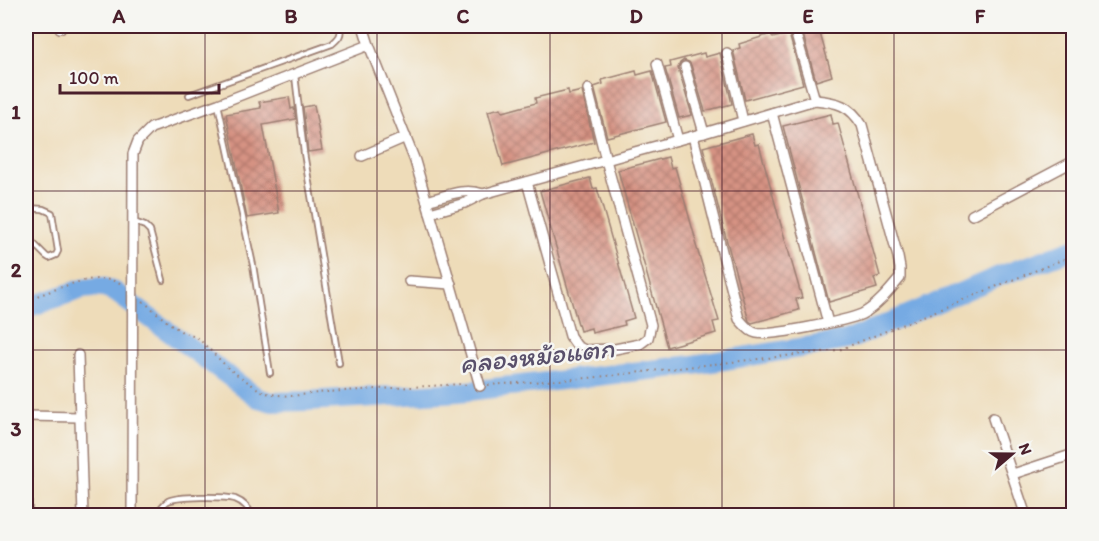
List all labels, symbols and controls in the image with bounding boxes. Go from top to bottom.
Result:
text: A [112,4,126,28]
text: B [285,4,298,28]
text: C [457,4,470,28]
text: D [629,4,643,28]
text: E [802,4,814,28]
text: F [975,4,986,28]
scale bar [60,57,219,95]
text: 100 m [69,67,119,89]
text: 1 [11,100,21,124]
text: 2 [11,258,22,282]
water label: คลองหม้อแตก [458,331,617,380]
text: 3 [11,417,22,441]
north arrow [982,424,1042,484]
text: N [1015,441,1036,457]

